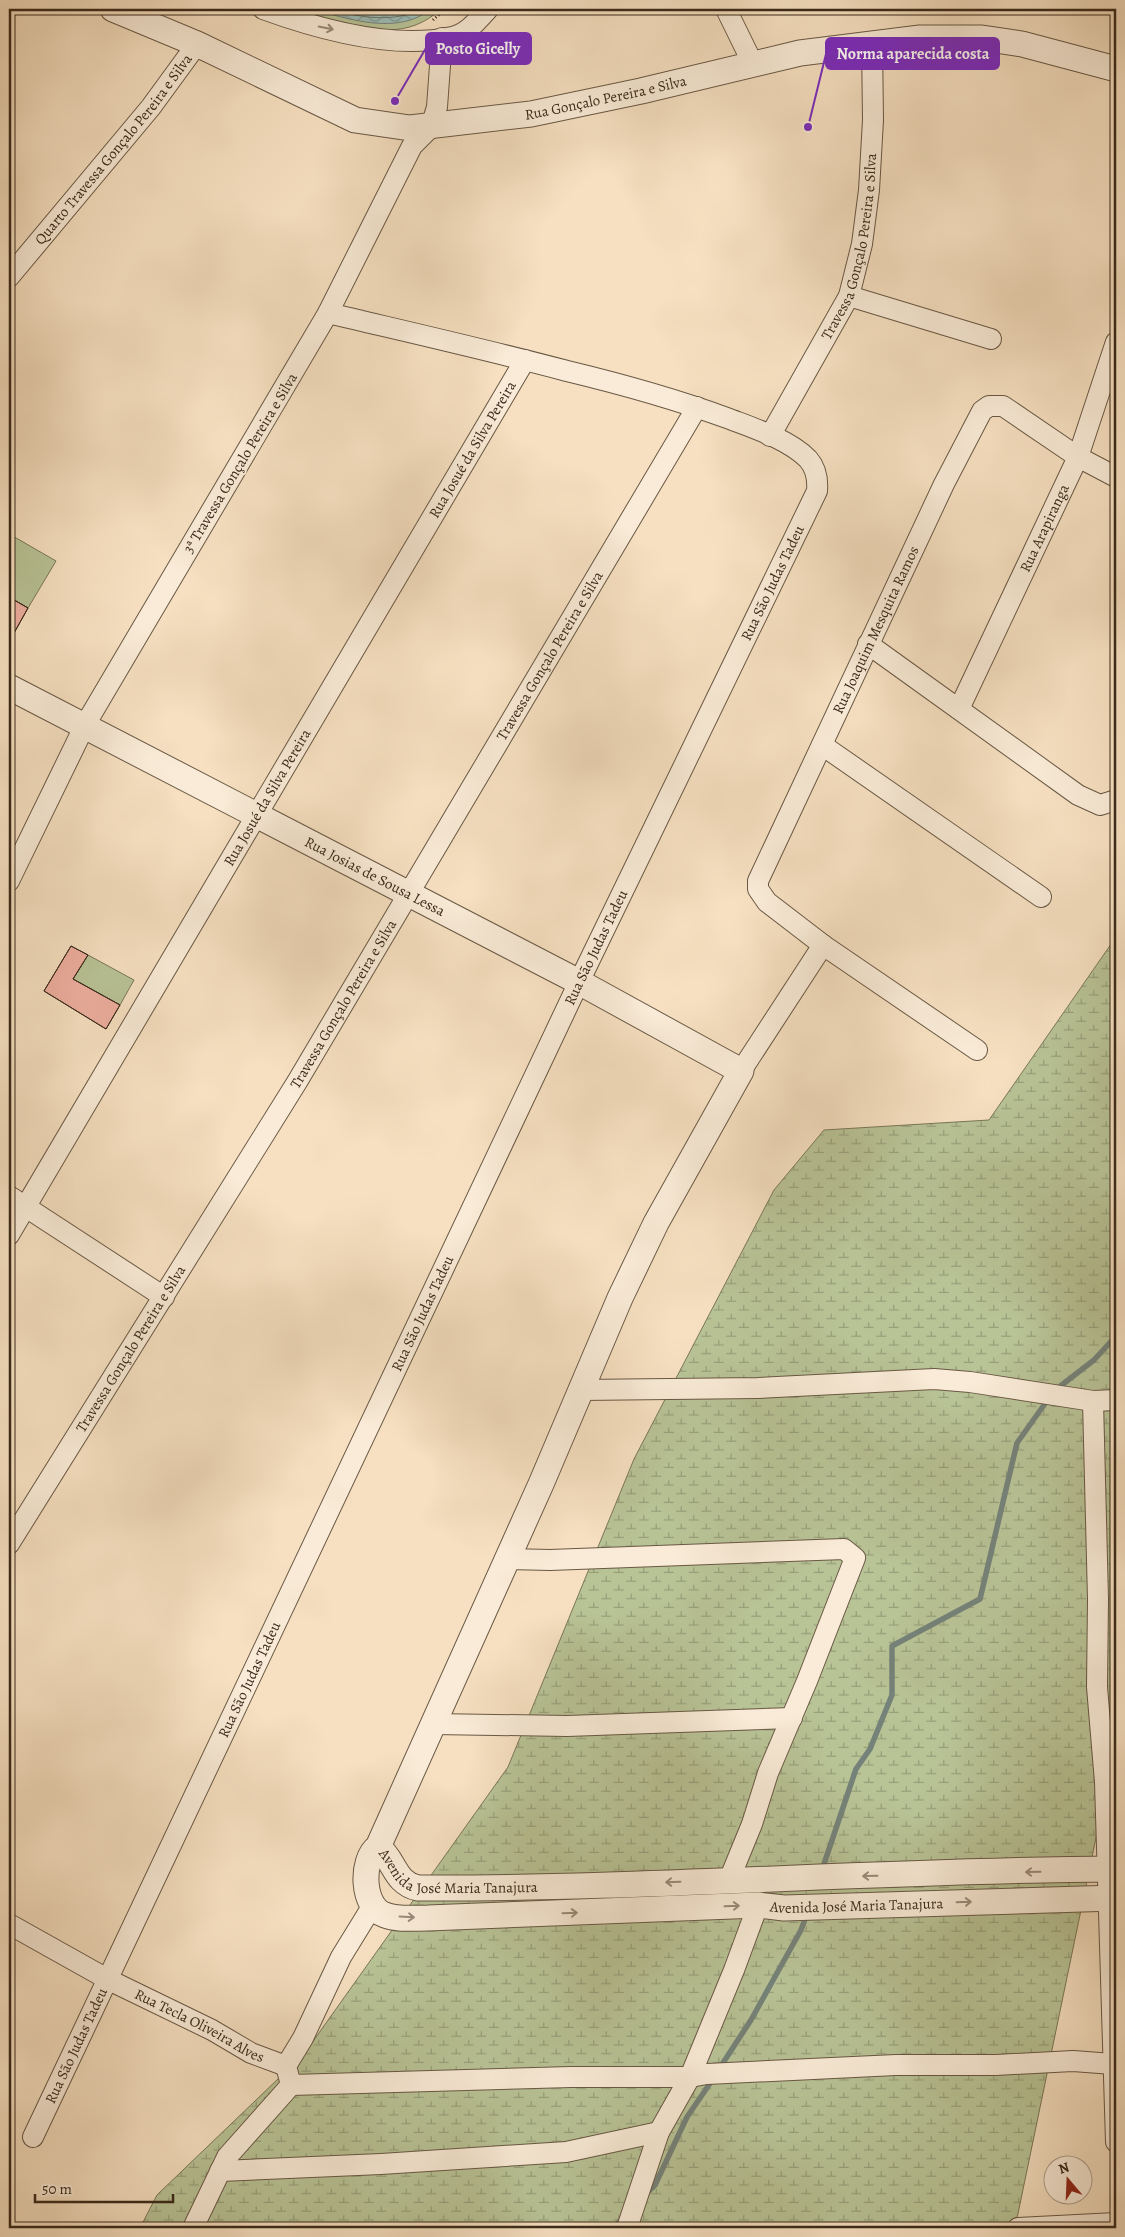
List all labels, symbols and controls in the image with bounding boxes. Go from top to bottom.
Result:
one-way arrow [318,24,334,33]
callout: Posto Gicelly [426,33,531,64]
text: Posto Gicelly [436,38,521,60]
callout: Norma aparecida costa [826,38,999,69]
text: Norma aparecida costa [836,43,990,65]
street label: Quarto Travessa Gonçalo Pereira e Silva [30,50,197,249]
street label: Rua Gonçalo Pereira e Silva [524,70,688,125]
street label: Travessa Gonçalo Pereira e Silva [816,153,881,343]
street label: 3ª Travessa Gonçalo Pereira e Silva [178,369,302,557]
street label: Rua Josué da Silva Pereira [424,377,521,522]
street label: Rua Arapiranga [1015,481,1074,575]
street label: Rua São Judas Tadeu [736,521,809,644]
street label: Rua Joaquim Mesquita Ramos [828,543,924,717]
street label: Travessa Gonçalo Pereira e Silva [492,567,608,744]
street label: Rua Josué da Silva Pereira [219,725,315,870]
street label: Rua Josias de Sousa Lessa [301,832,448,921]
street label: Rua São Judas Tadeu [559,886,633,1008]
street label: Travessa Gonçalo Pereira e Silva [285,916,401,1093]
street label: Rua São Judas Tadeu [386,1251,459,1375]
street label: Travessa Gonçalo Pereira e Silva [71,1261,190,1436]
street label: Rua São Judas Tadeu [213,1618,286,1741]
street label: Avenida José Maria Tanajura [374,1843,538,1898]
one-way arrow [1025,1867,1041,1876]
one-way arrow [862,1871,878,1880]
one-way arrow [665,1878,681,1887]
street label: Avenida José Maria Tanajura [768,1893,944,1918]
one-way arrow [956,1897,972,1906]
one-way arrow [724,1902,740,1911]
one-way arrow [561,1908,577,1917]
one-way arrow [399,1913,415,1922]
street label: Rua São Judas Tadeu [40,1984,113,2107]
street label: Rua Tecla Oliveira Alves [131,1984,267,2067]
north arrow [1042,2154,1092,2204]
text: N [1056,2158,1072,2179]
scale bar [35,2172,172,2204]
text: 50 m [42,2179,72,2199]

